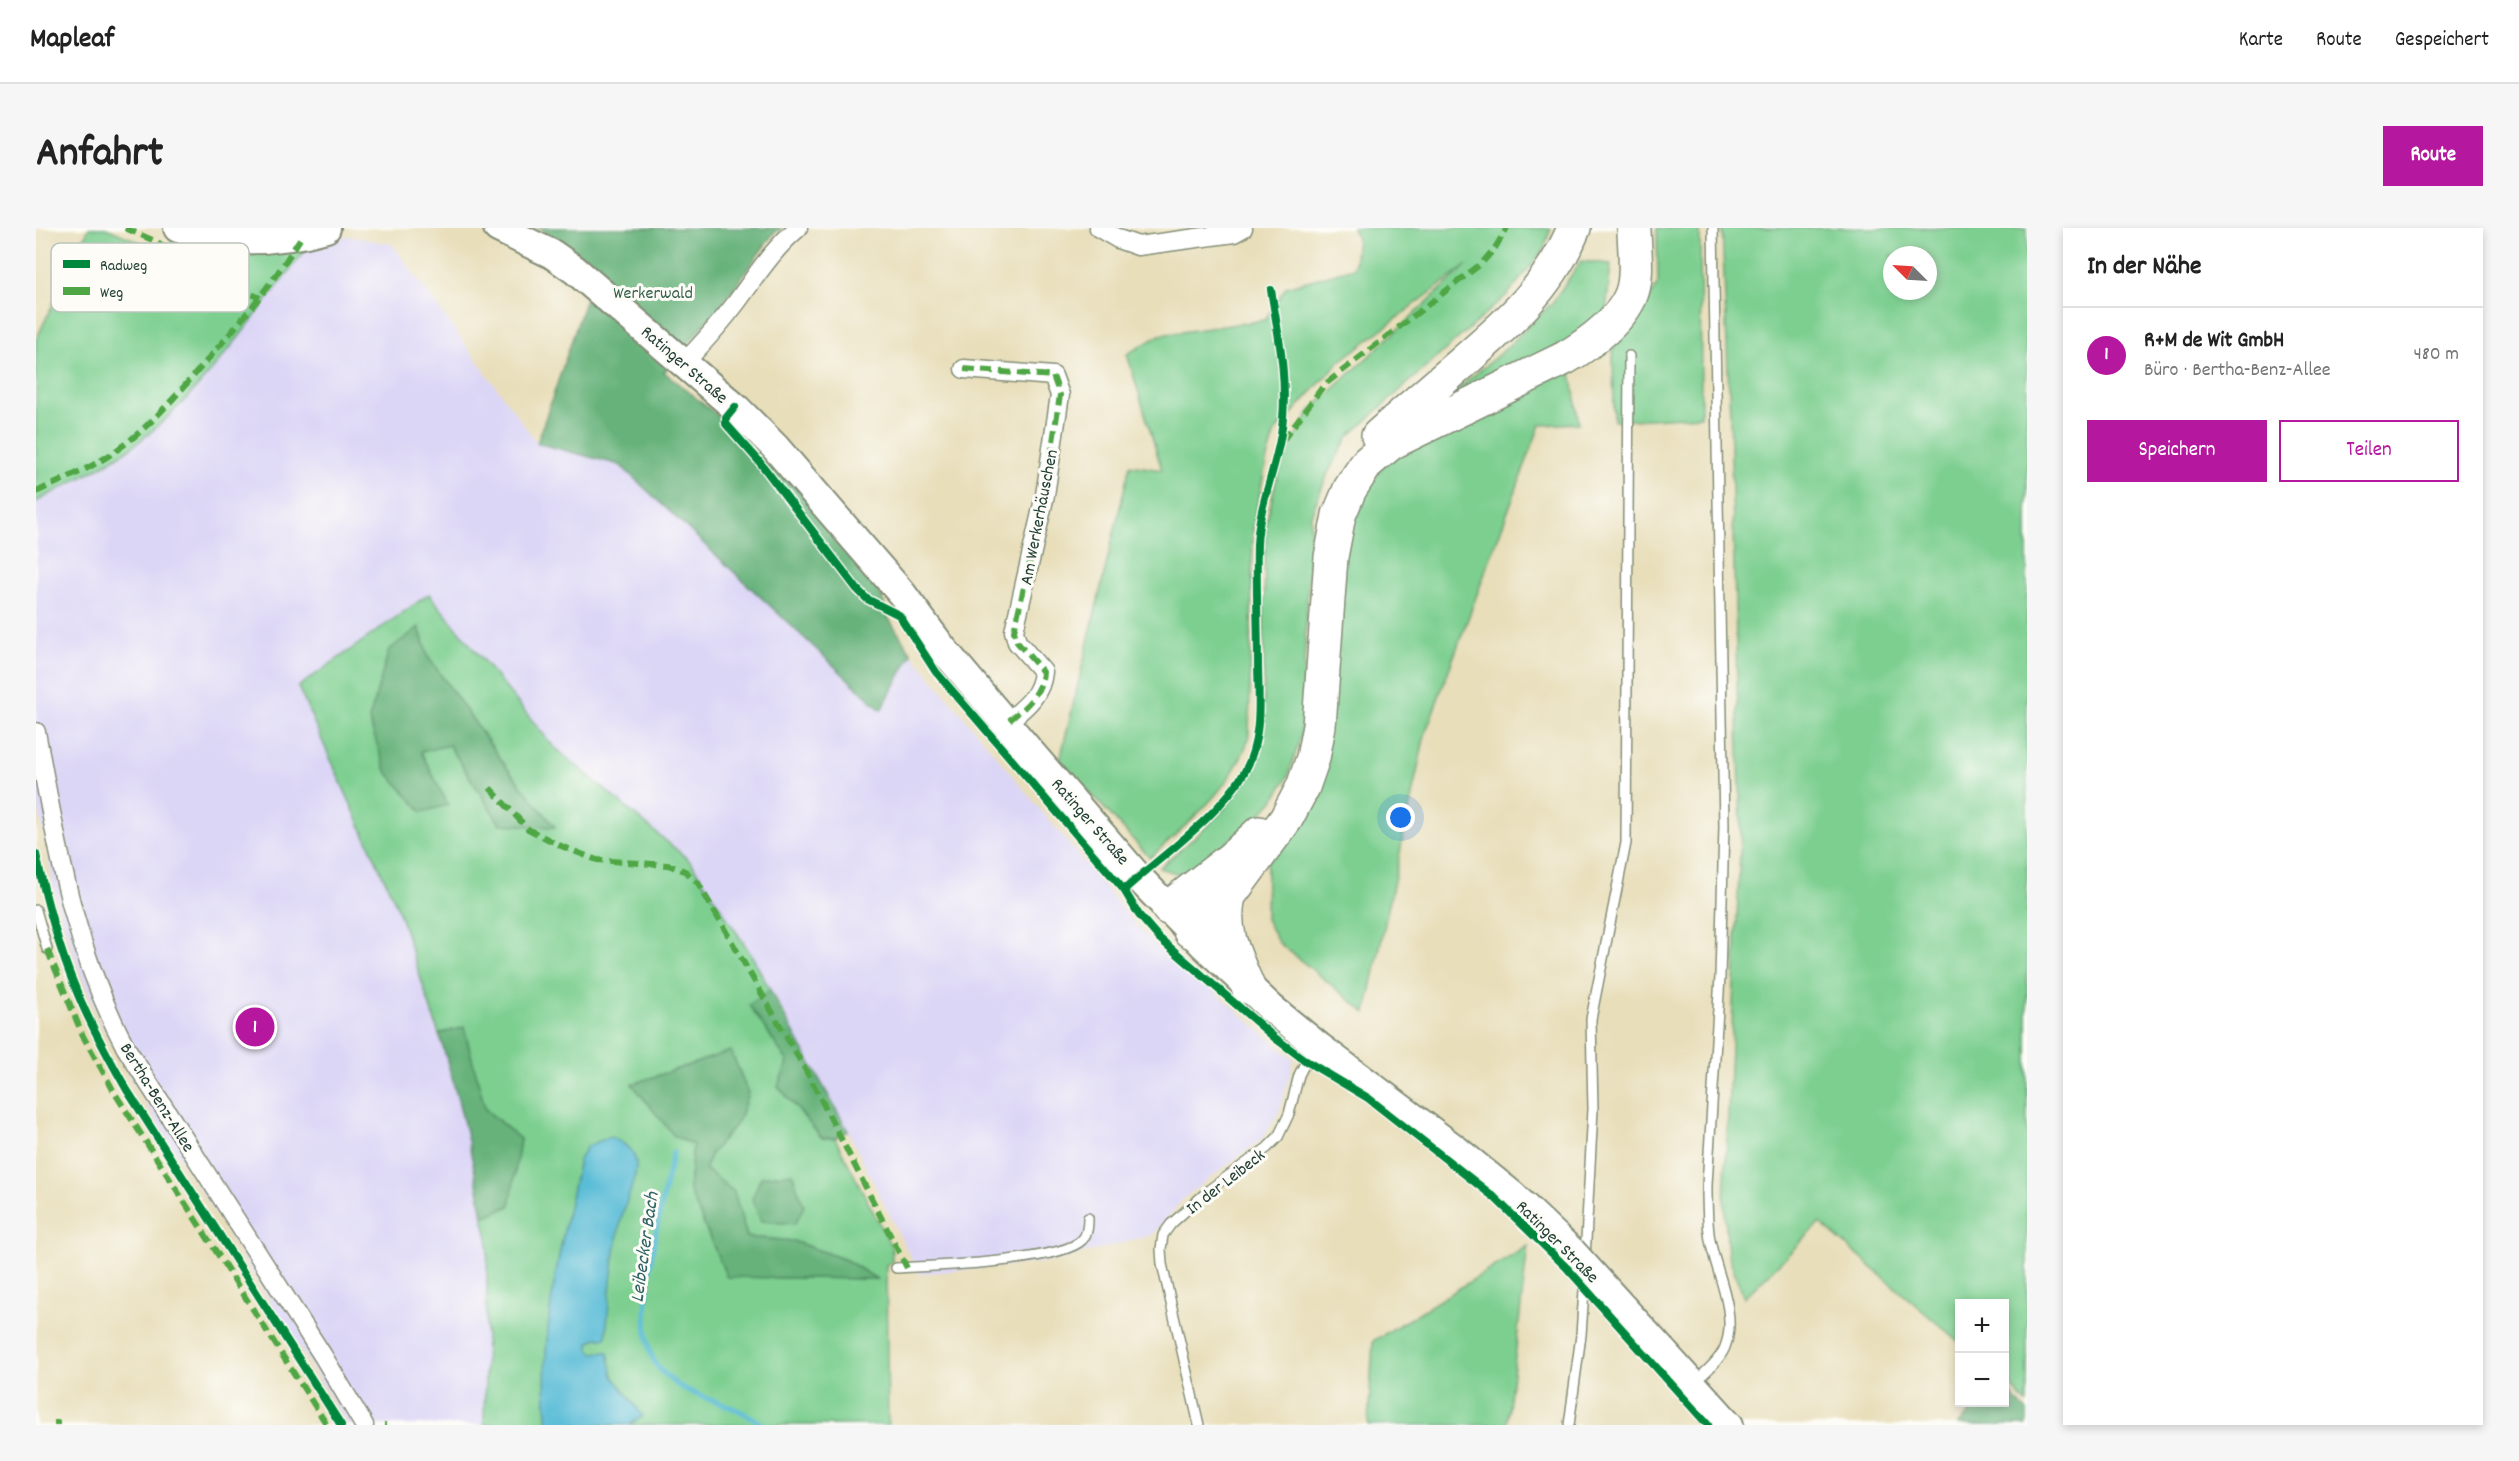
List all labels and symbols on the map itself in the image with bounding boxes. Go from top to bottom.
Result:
legend [51,243,249,312]
north arrow [1883,246,1937,300]
text: Radweg [100,255,147,278]
text: Weg [100,282,123,305]
park label: Werkerwald [613,282,693,307]
street label: Ratinger Straße [634,321,732,411]
street label: Am Werkerhäuschen [1015,448,1066,587]
street label: Ratinger Straße [1044,774,1134,872]
your location [1386,803,1415,832]
pin: 1 [236,1004,274,1050]
street label: Bertha-Benz-Allee [112,1039,200,1158]
street label: In der Leibeck [1182,1144,1271,1222]
water label: Leibecker Bach [624,1190,668,1304]
street label: Ratinger Straße [1509,1196,1603,1290]

